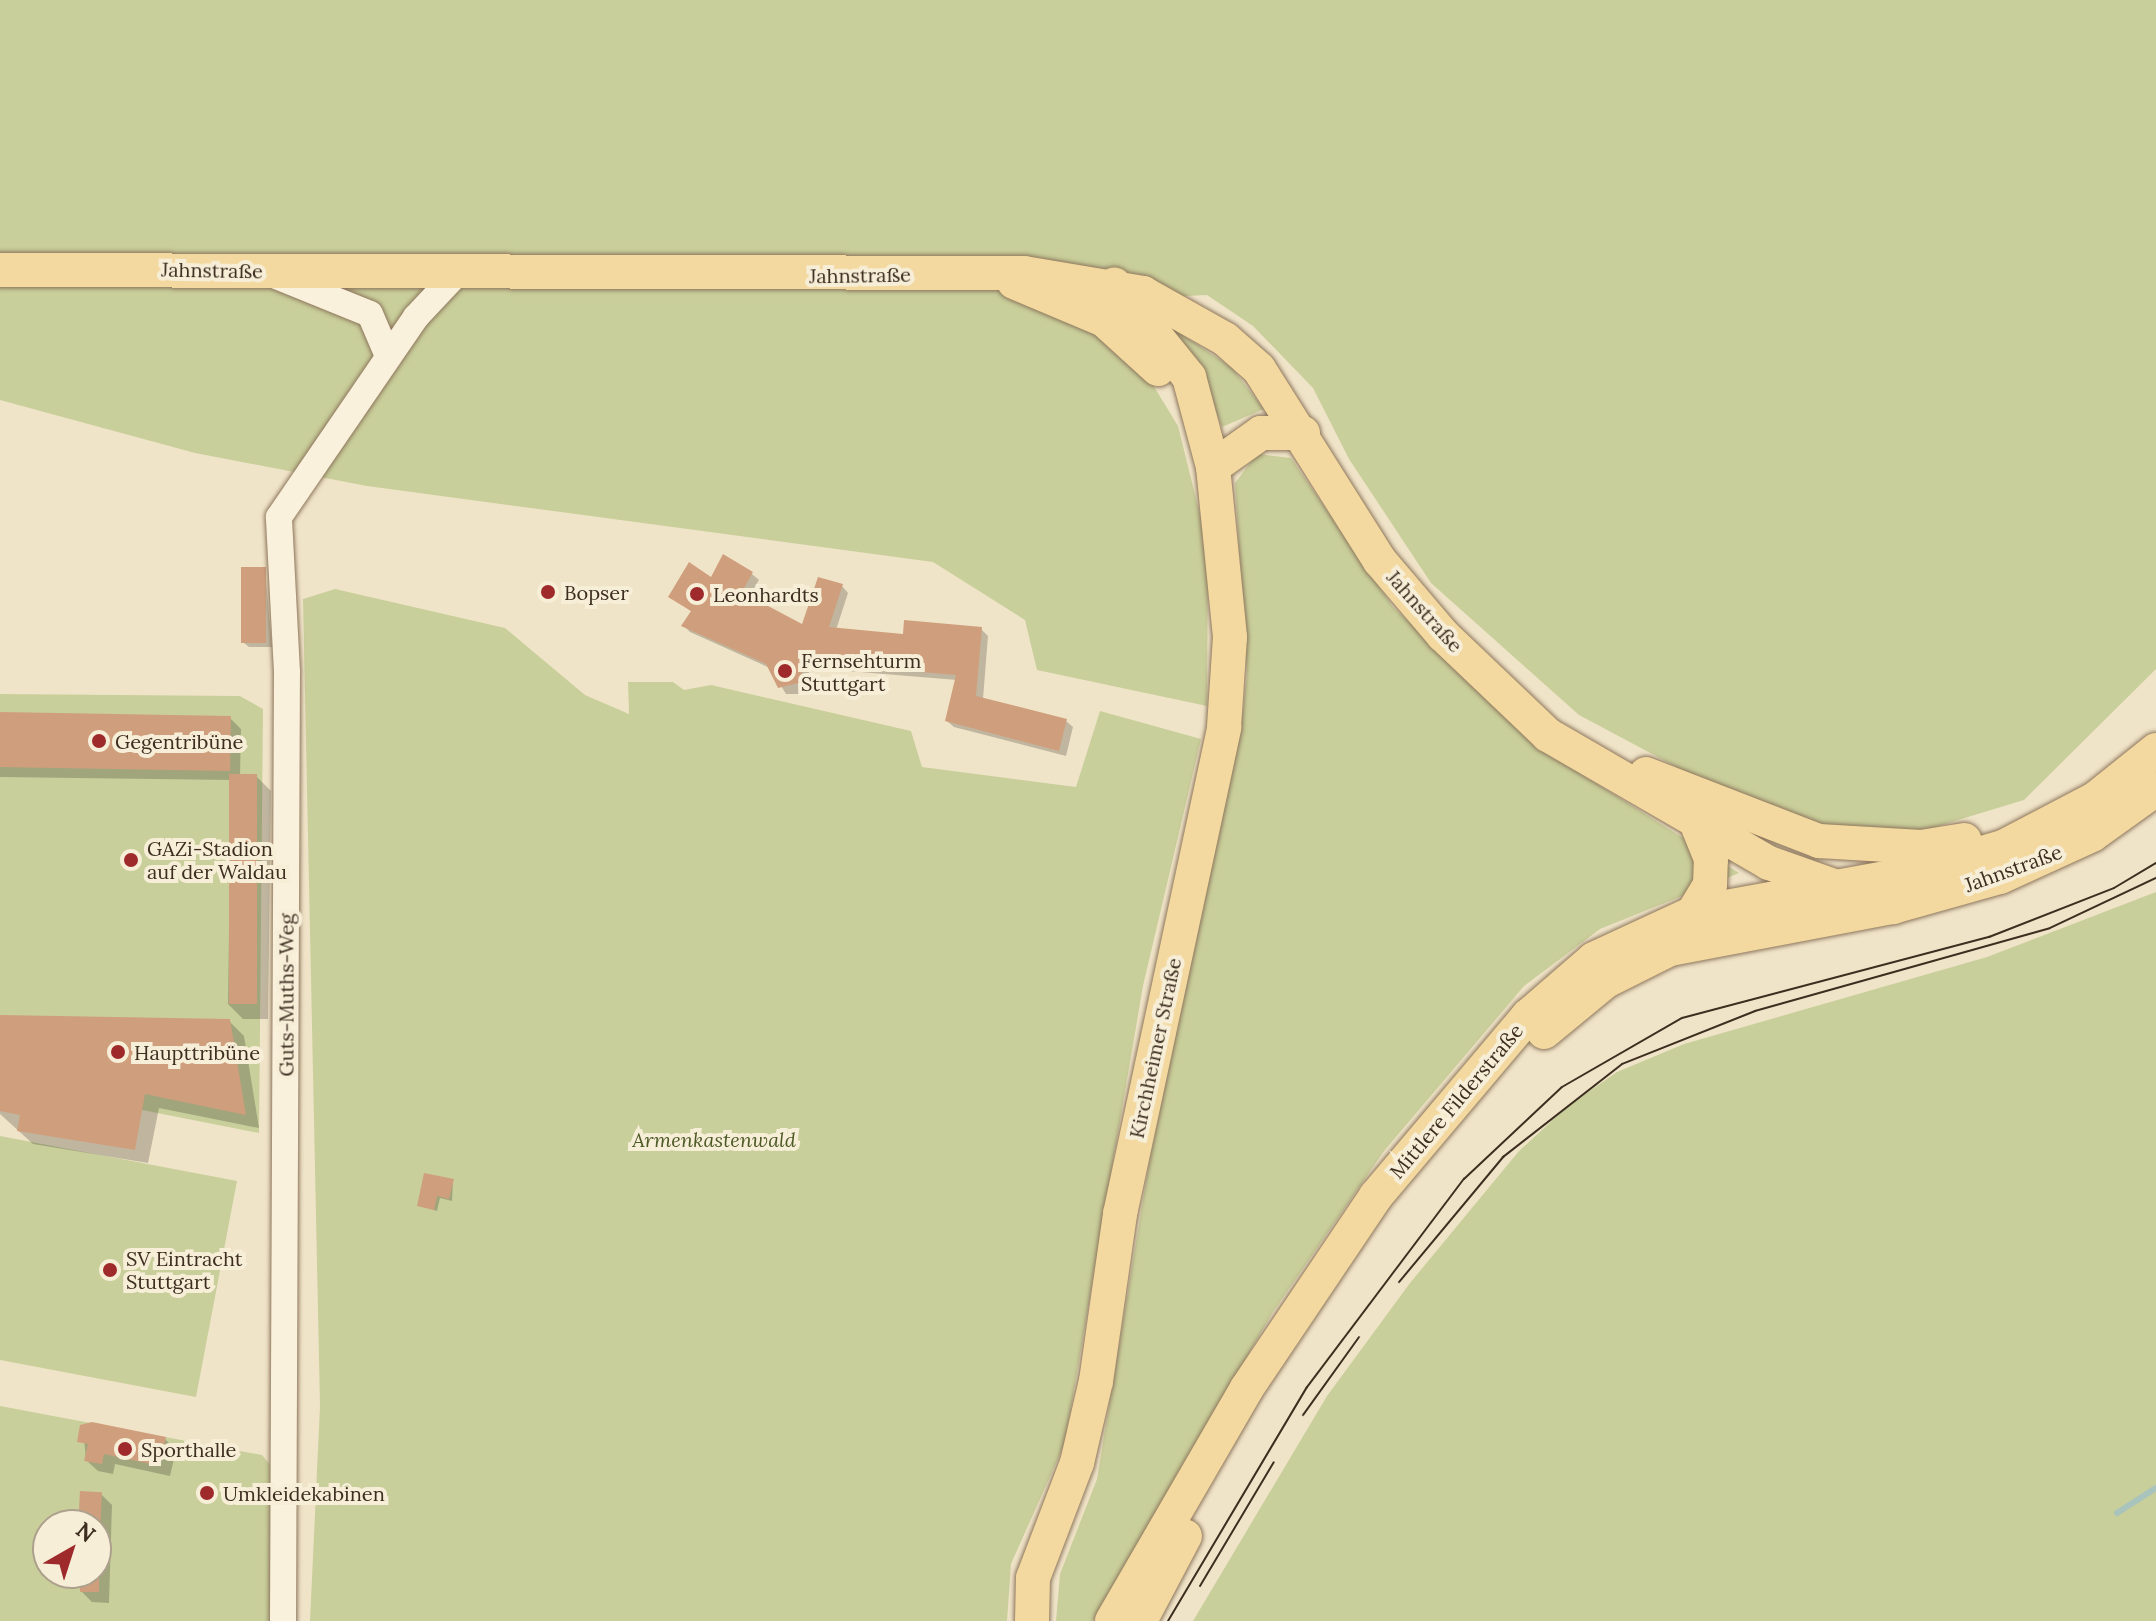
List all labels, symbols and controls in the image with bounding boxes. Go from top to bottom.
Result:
street label: Jahnstraße [161,257,263,283]
street label: Jahnstraße [809,262,911,288]
street label: Jahnstraße [1382,565,1468,657]
place label: Bopser [564,580,629,604]
place label: Leonhardts [713,582,819,606]
marker: Bopser [539,583,557,601]
marker: Leonhardts [688,585,706,603]
place label: Fernsehturm Stuttgart [801,648,921,695]
marker: Fernsehturm Stuttgart [776,662,794,680]
place label: Gegentribüne [115,729,243,753]
marker: Gegentribüne [90,732,108,750]
place label: GAZi-Stadion auf der Waldau [147,836,287,883]
street label: Jahnstraße [1961,839,2065,897]
marker: GAZi-Stadion auf der Waldau [122,851,140,869]
street label: Guts-Muths-Weg [274,913,298,1077]
street label: Kirchheimer Straße [1124,956,1186,1140]
street label: Mittlere Filderstraße [1384,1019,1528,1183]
place label: Haupttribüne [134,1040,260,1064]
marker: Haupttribüne [109,1043,127,1061]
park label: Armenkastenwald [632,1127,796,1151]
place label: SV Eintracht Stuttgart [126,1246,242,1293]
marker: SV Eintracht Stuttgart [101,1261,119,1279]
place label: Sporthalle [141,1437,236,1461]
marker: Sporthalle [116,1440,134,1458]
place label: Umkleidekabinen [223,1481,385,1505]
marker: Umkleidekabinen [198,1484,216,1502]
north arrow [32,1509,112,1589]
text: N [70,1516,101,1548]

